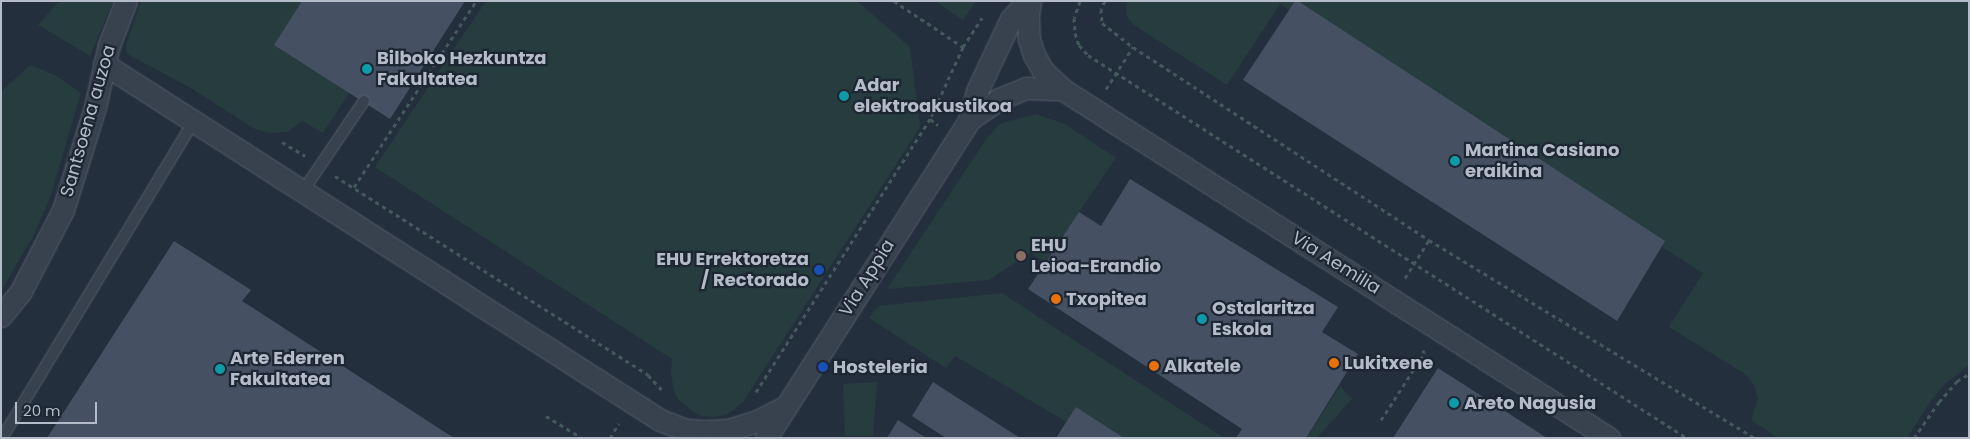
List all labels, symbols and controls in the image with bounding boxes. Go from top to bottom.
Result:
street label: Santsoena auzoa [56,43,120,199]
place label: Bilboko Hezkuntza Fakultatea [377,48,547,90]
marker: Bilboko Hezkuntza Fakultatea [361,63,373,75]
place label: Adar elektroakustikoa [854,75,1012,118]
marker: Adar elektroakustikoa [838,90,850,102]
place label: Martina Casiano eraikina [1465,140,1619,182]
marker: Martina Casiano eraikina [1449,155,1461,167]
street label: Via Aemilia [1288,227,1384,299]
place label: EHU Leioa-Erandio [1031,235,1161,278]
street label: Via Appia [835,236,899,320]
place label: EHU Errektoretza / Rectorado [656,249,809,292]
marker: EHU Leioa-Erandio [1015,250,1027,262]
marker: EHU Errektoretza / Rectorado [813,264,825,276]
place label: Txopitea [1066,288,1147,310]
marker: Txopitea [1050,293,1062,305]
place label: Ostalaritza Eskola [1212,298,1315,340]
marker: Ostalaritza Eskola [1196,313,1208,325]
place label: Arte Ederren Fakultatea [230,348,345,390]
place label: Lukitxene [1344,352,1433,374]
place label: Alkatele [1164,355,1241,377]
place label: Hosteleria [833,356,928,378]
marker: Lukitxene [1328,357,1340,369]
marker: Alkatele [1148,360,1160,372]
marker: Hosteleria [817,361,829,373]
marker: Arte Ederren Fakultatea [214,363,226,375]
scale bar [18,392,100,424]
place label: Areto Nagusia [1464,392,1596,414]
marker: Areto Nagusia [1448,397,1460,409]
text: 20 m [23,400,61,421]

